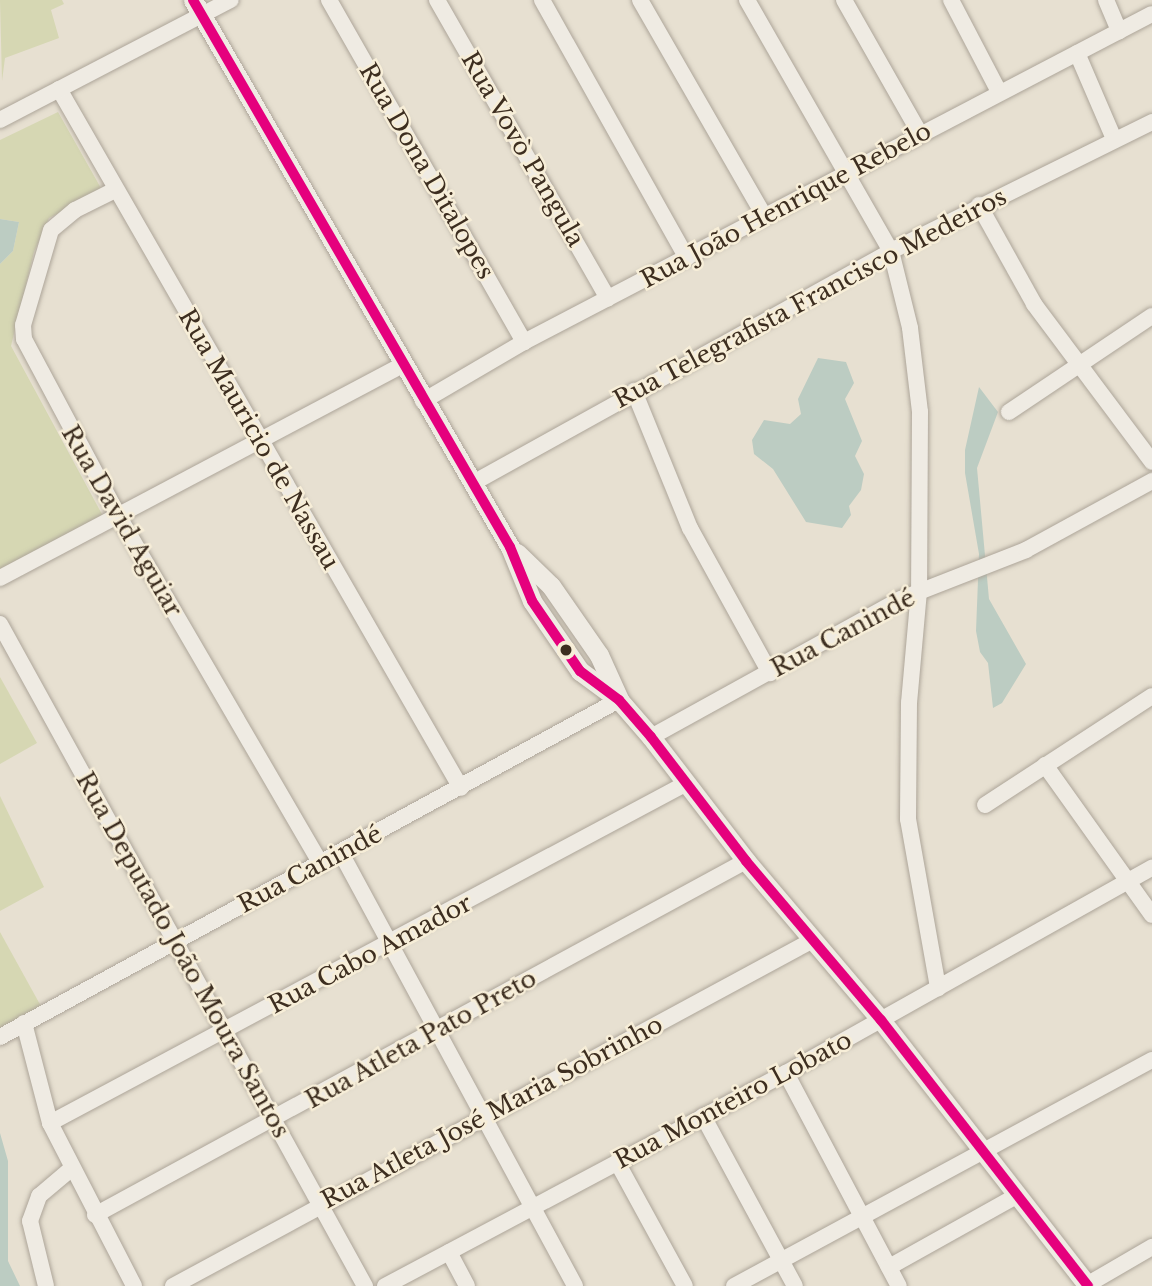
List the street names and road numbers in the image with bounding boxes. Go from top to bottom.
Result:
street label: Rua Vovò Pangula [455,46,591,252]
street label: Rua Dona Ditalopes [353,58,501,284]
street label: Rua João Henrique Rebelo [636,116,936,294]
street label: Rua Telegrafista Francisco Medeiros [608,182,1012,414]
street label: Rua Mauricio de Nassau [173,304,345,574]
street label: Rua David Aguiar [55,420,189,622]
street label: Rua Canindé [766,583,920,683]
street label: Rua Deputado João Moura Santos [70,767,296,1143]
street label: Rua Canindé [233,819,387,919]
street label: Rua Cabo Amador [263,888,477,1020]
street label: Rua Atleta Pato Preto [300,963,542,1115]
street label: Rua Atleta José Maria Sobrinho [316,1009,668,1215]
street label: Rua Monteiro Lobato [609,1025,857,1175]

